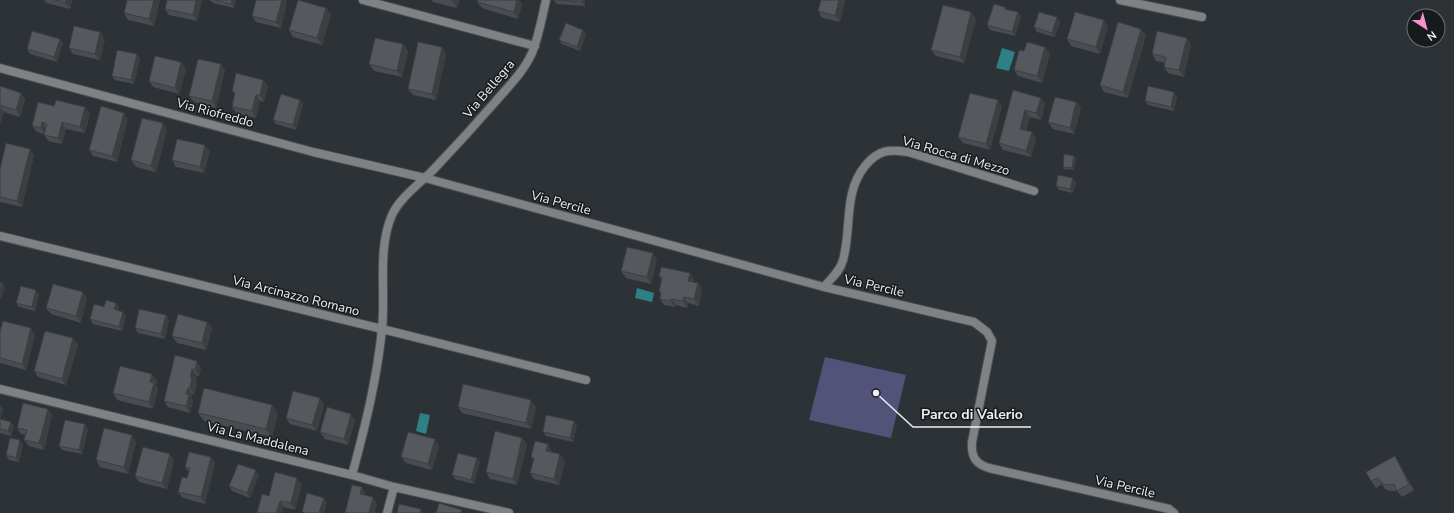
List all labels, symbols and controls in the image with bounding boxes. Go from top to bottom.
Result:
north arrow [1406,8,1446,48]
text: N [1424,27,1439,44]
street label: Via Bellegra [458,56,519,123]
street label: Via Riofreddo [173,94,256,132]
street label: Via Rocca di Mezzo [899,132,1012,180]
street label: Via Percile [528,186,593,220]
street label: Via Percile [841,270,906,302]
street label: Via Arcinazzo Romano [230,271,361,321]
callout: Parco di Valerio [913,401,1031,427]
text: Parco di Valerio [921,405,1023,424]
street label: Via La Maddalena [204,417,311,460]
street label: Via Percile [1092,471,1157,503]

